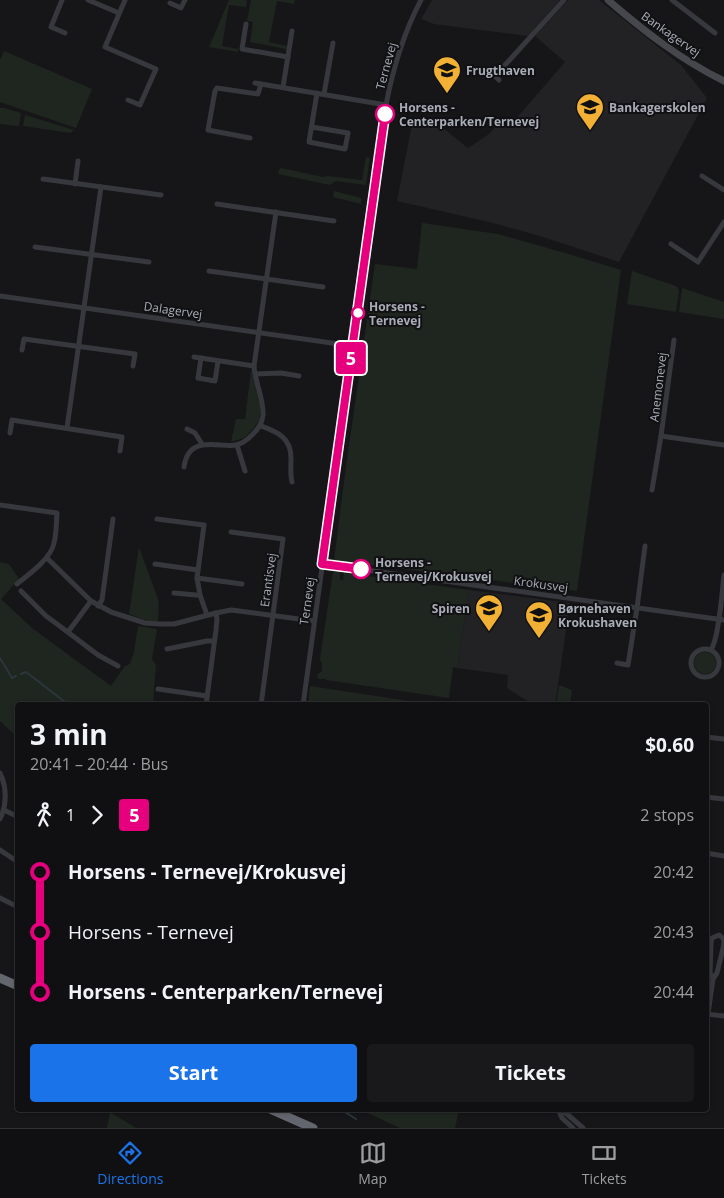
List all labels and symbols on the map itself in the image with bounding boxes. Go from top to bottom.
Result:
street label: Bankagervej [638,7,704,61]
street label: Ternevej [372,41,400,91]
school or university icon: Frugthaven [432,55,462,94]
place label: Frugthaven [466,62,535,79]
school or university icon: Bankagerskolen [575,92,605,131]
place label: Horsens - Centerparken/Ternevej [399,99,539,130]
place label: Bankagerskolen [609,99,706,116]
marker: Horsens - Centerparken/Ternevej [375,104,395,124]
street label: Dalagervej [143,297,203,323]
place label: Horsens - Ternevej [369,298,425,329]
marker: Horsens - Ternevej [351,306,365,320]
line badge: 5 [335,342,367,374]
street label: Anemonevej [645,351,671,423]
street label: Erantisvej [256,552,280,608]
place label: Horsens - Ternevej/Krokusvej [375,554,492,585]
marker: Horsens - Ternevej/Krokusvej [351,559,371,579]
street label: Krokusvej [513,572,569,596]
street label: Ternevej [295,576,319,626]
school or university icon: Spiren [474,593,504,632]
place label: Spiren [432,600,470,617]
school or university icon: Børnehaven Krokushaven [524,600,554,639]
place label: Børnehaven Krokushaven [558,600,637,631]

